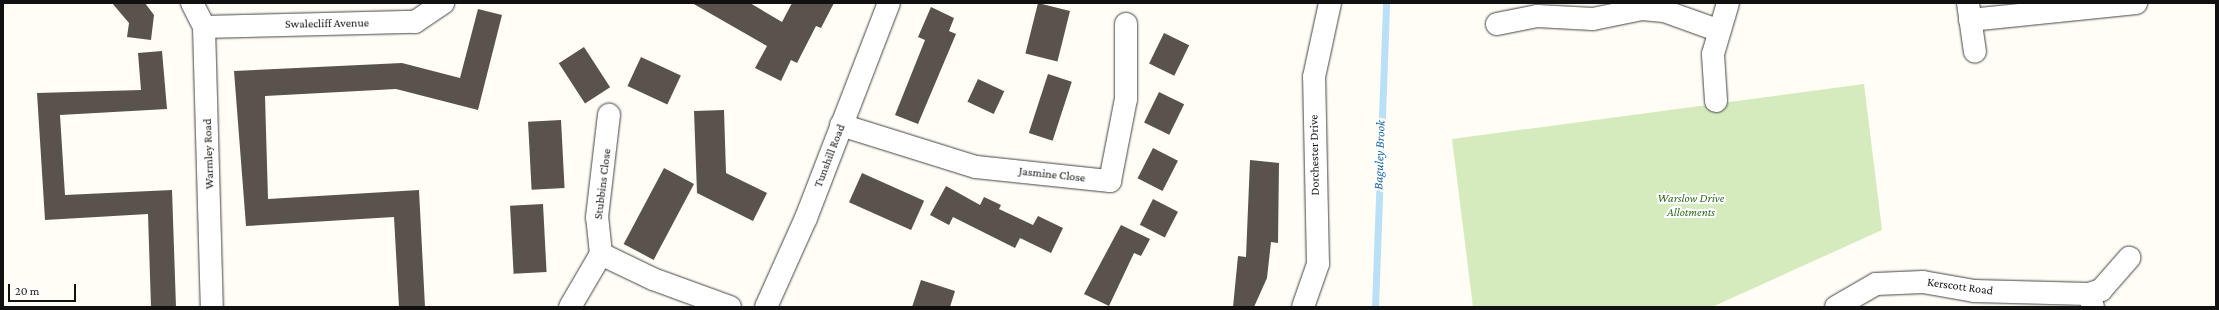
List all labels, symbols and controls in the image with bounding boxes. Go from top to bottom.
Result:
street label: Swalecliff Avenue [285,16,369,32]
street label: Dorchester Drive [1307,114,1323,196]
street label: Warmley Road [201,119,217,189]
water label: Baguley Brook [1371,120,1389,190]
street label: Tunshill Road [811,122,849,190]
street label: Stubbins Close [592,148,614,220]
street label: Jasmine Close [1018,164,1086,186]
park label: Warslow Drive Allotments [1658,192,1724,220]
street label: Kerscott Road [1926,275,1994,299]
scale bar [10,276,78,302]
text: 20 m [15,284,39,298]

